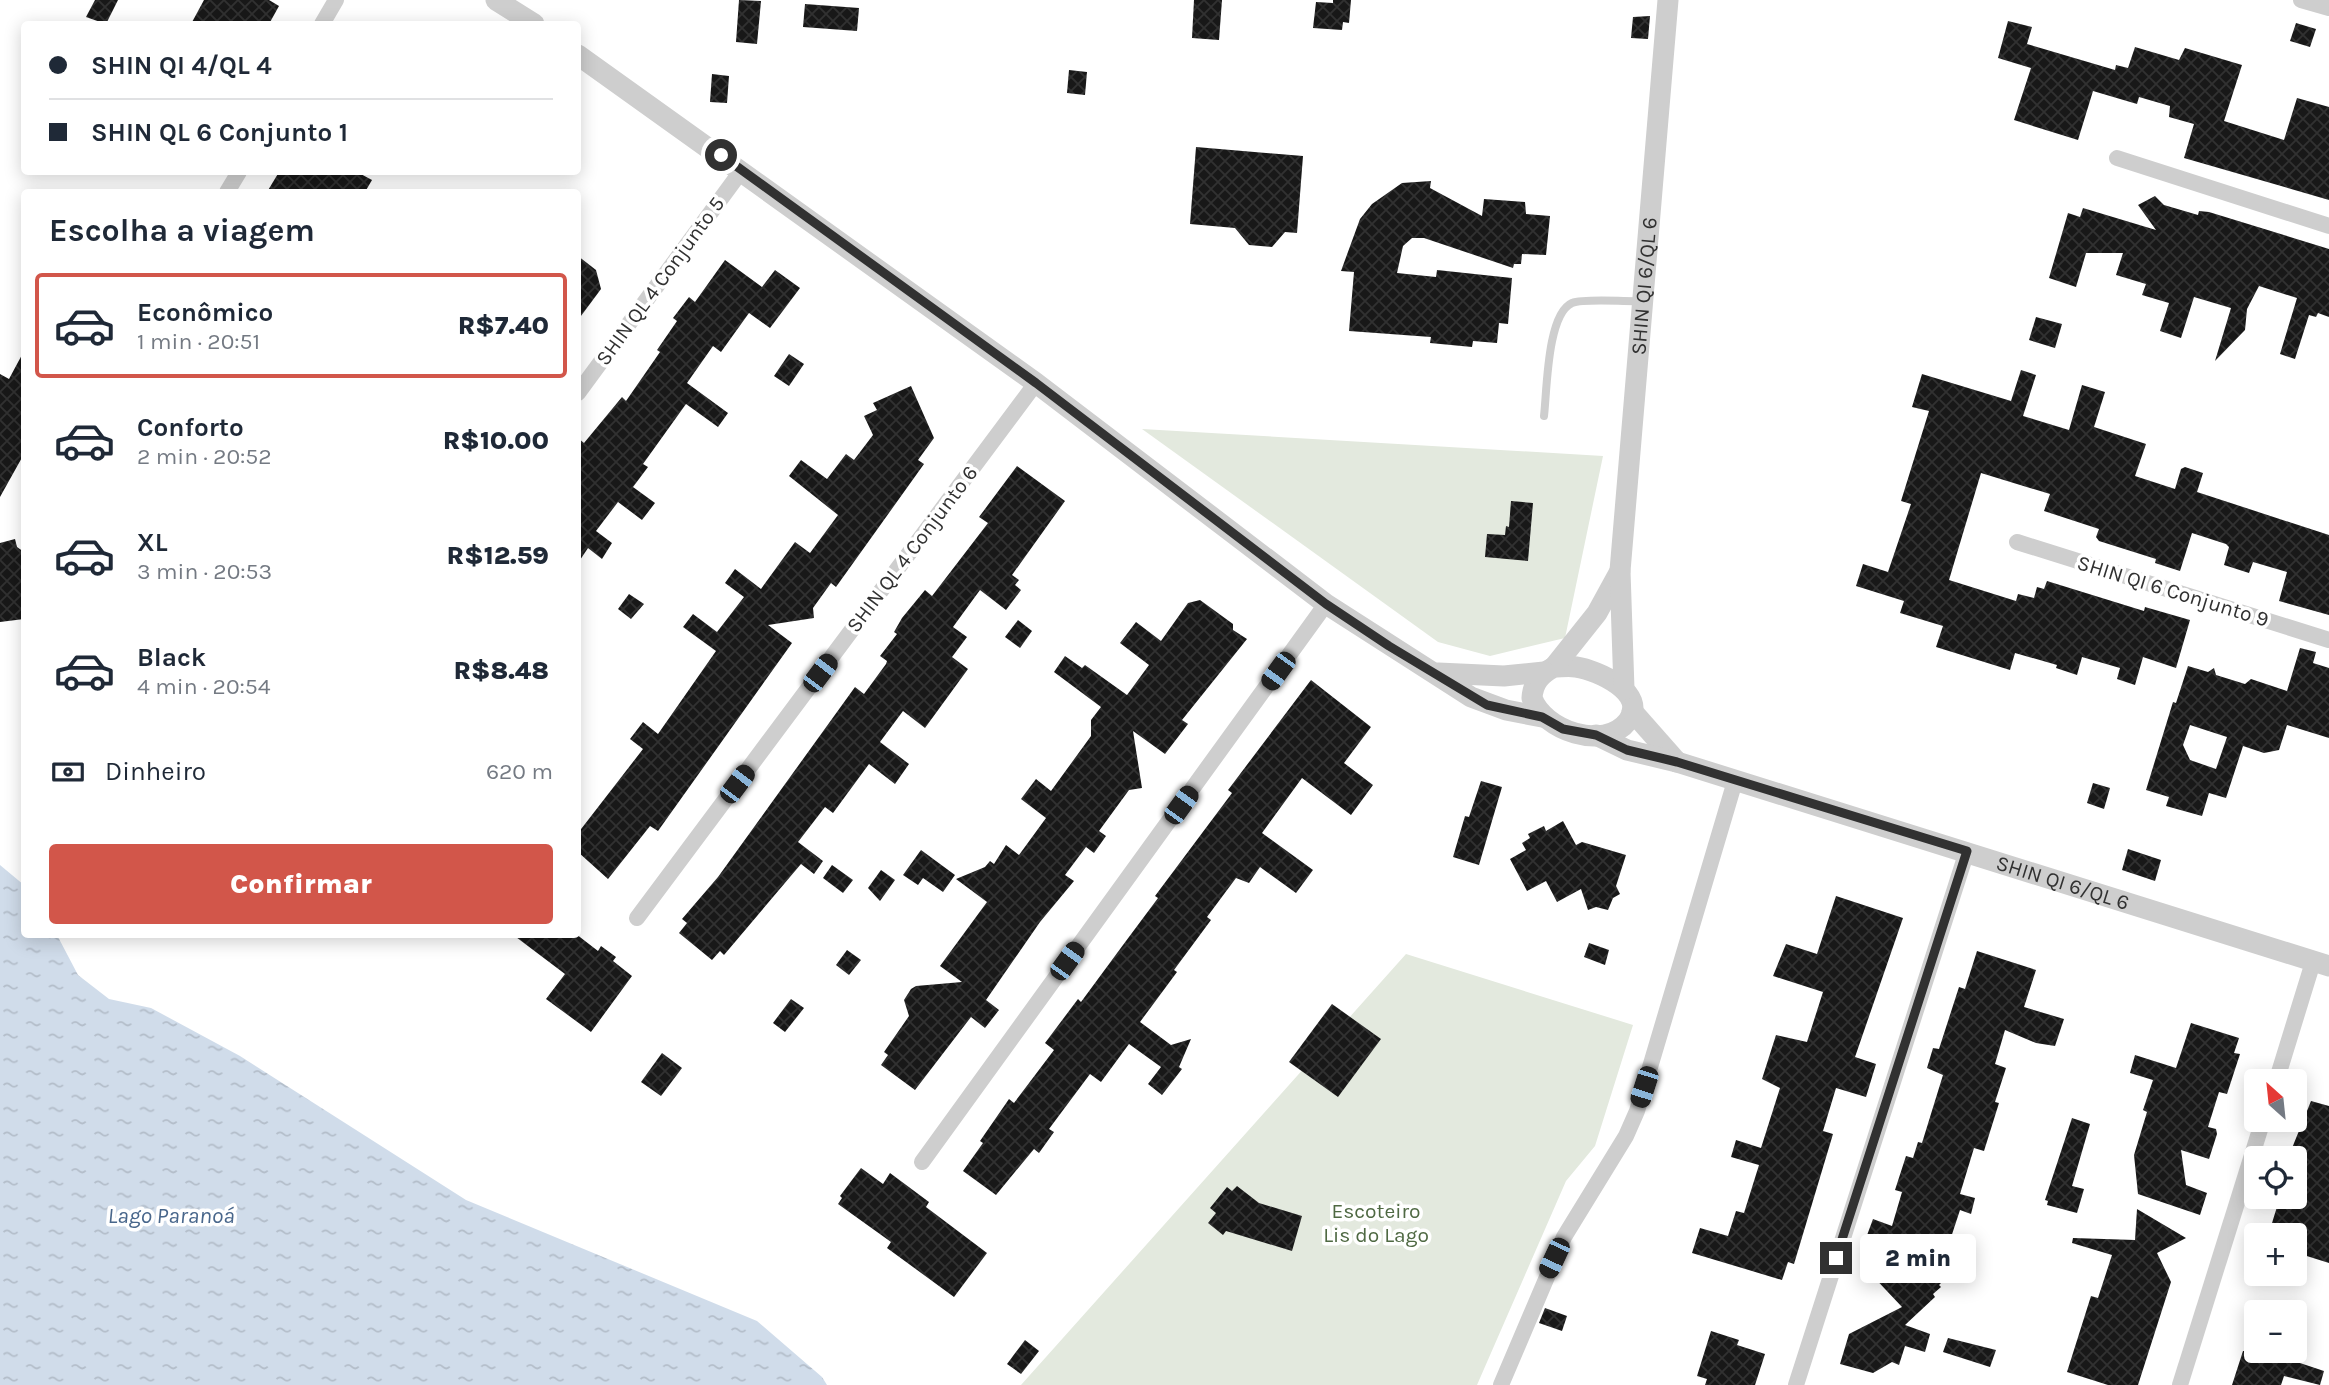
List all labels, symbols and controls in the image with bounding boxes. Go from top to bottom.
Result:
text: SHIN QI 4/QL 4 [91,50,272,81]
text: SHIN QL 6 Conjunto 1 [91,117,348,148]
route start [705,139,737,171]
street label: SHIN QL 4 Conjunto 5 [591,192,729,370]
text: Escolha a viagem [49,212,315,249]
street label: SHIN QI 6/QL 6 [1626,216,1662,356]
icon: car [53,294,116,357]
text: Econômico [137,297,273,328]
text: R$7.40 [458,310,549,341]
text: 1 min · 20:51 [137,328,260,355]
icon: car [53,409,116,472]
text: Conforto [137,412,244,443]
text: R$10.00 [443,425,549,456]
text: 2 min · 20:52 [137,443,272,470]
street label: SHIN QL 4 Conjunto 6 [841,461,983,637]
icon: car [53,524,116,587]
text: XL [137,527,168,558]
text: R$12.59 [447,540,549,571]
street label: SHIN QI 6 Conjunto 9 [2074,550,2272,632]
text: 3 min · 20:53 [137,558,272,585]
icon: car [53,639,116,702]
text: Black [137,642,206,673]
car [1258,648,1299,694]
car [799,650,842,696]
text: R$8.48 [453,655,549,686]
text: 4 min · 20:54 [137,673,271,700]
icon: cash [49,753,87,791]
text: Dinheiro [105,756,206,787]
text: 620 m [486,758,553,785]
car [716,761,759,807]
car [1161,782,1202,828]
button: Confirmar [49,844,553,924]
street label: SHIN QI 6/QL 6 [1993,851,2132,915]
car [1047,938,1088,984]
car [1628,1064,1661,1110]
north arrow [2244,1069,2306,1132]
map controls [2244,1069,2307,1363]
button: locate [2244,1146,2307,1209]
park label: Escoteiro Lis do Lago [1323,1199,1429,1247]
water label: Lago Paranoá [107,1202,235,1229]
button: + [2244,1223,2307,1286]
callout: 2 min [1860,1234,1976,1282]
car [1536,1235,1573,1281]
route end [1820,1242,1852,1274]
text: 2 min [1885,1245,1951,1272]
button: − [2244,1300,2307,1363]

